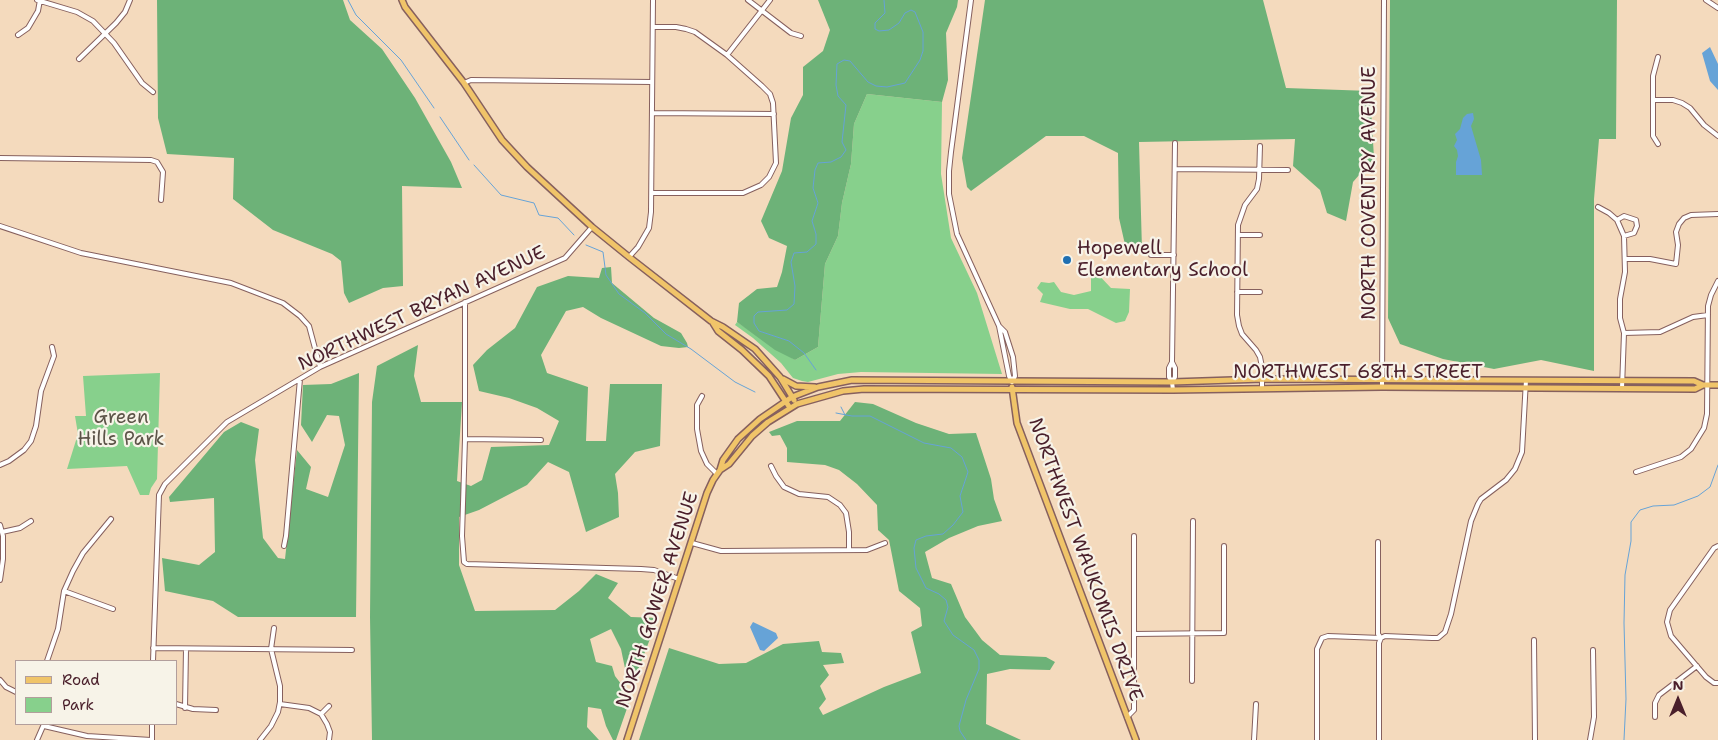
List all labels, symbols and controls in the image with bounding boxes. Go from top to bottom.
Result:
street label: NORTH COVENTRY AVENUE [1359,66,1381,320]
place label: Hopewell Elementary School [1077,238,1248,282]
street label: NORTHWEST BRYAN AVENUE [295,242,549,376]
marker: Hopewell Elementary School [1061,254,1073,266]
street label: NORTHWEST 68TH STREET [1233,362,1483,384]
park label: Green Hills Park [77,407,165,451]
street label: NORTHWEST WAUKOMIS DRIVE [1023,415,1147,705]
street label: NORTH GOWER AVENUE [612,489,704,711]
legend [15,660,178,725]
text: Road [62,670,100,690]
north arrow [1653,675,1703,725]
text: N [1672,676,1684,694]
text: Park [62,695,94,715]

